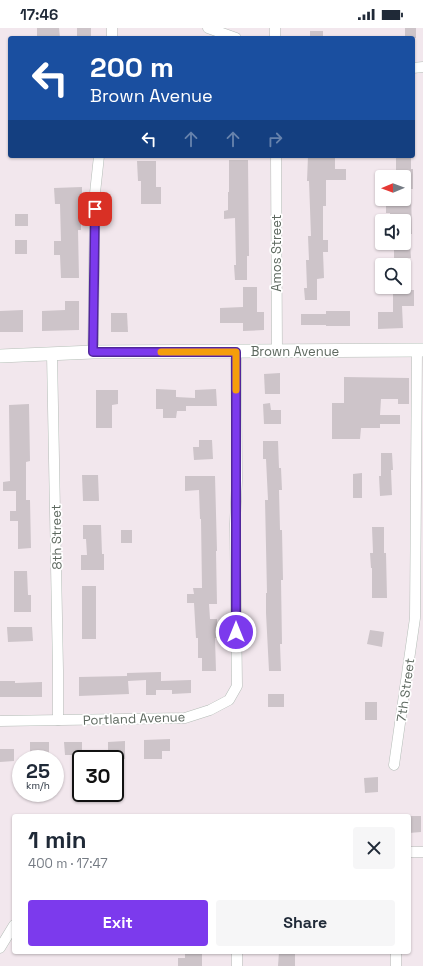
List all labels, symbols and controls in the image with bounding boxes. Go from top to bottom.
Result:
text: 17:46 [20,5,58,24]
text: 200 m [90,49,174,85]
icon: left [24,52,76,104]
text: Brown Avenue [90,84,213,107]
icon: left [138,128,160,150]
icon: ahead [180,128,202,150]
icon: ahead [222,128,244,150]
icon: right [264,128,286,150]
north arrow [375,170,411,206]
map controls [375,170,411,294]
pin [78,192,112,226]
icon: arrive [84,198,106,220]
street label: Amos Street [268,214,285,292]
button: sound [375,214,411,250]
button: search [375,258,411,294]
street label: Brown Avenue [251,343,339,360]
street label: 8th Street [47,504,66,570]
position arrow [215,611,257,653]
street label: 7th Street [393,657,418,723]
street label: Portland Avenue [82,708,186,729]
speed limit sign: 30 [72,750,124,802]
text: 25 [26,758,50,784]
text: km/h [26,779,50,792]
text: 1 min [28,824,87,855]
button: close [353,827,395,869]
text: 400 m · 17:47 [28,855,108,872]
button: Exit [28,900,208,946]
button: Share [216,900,395,946]

